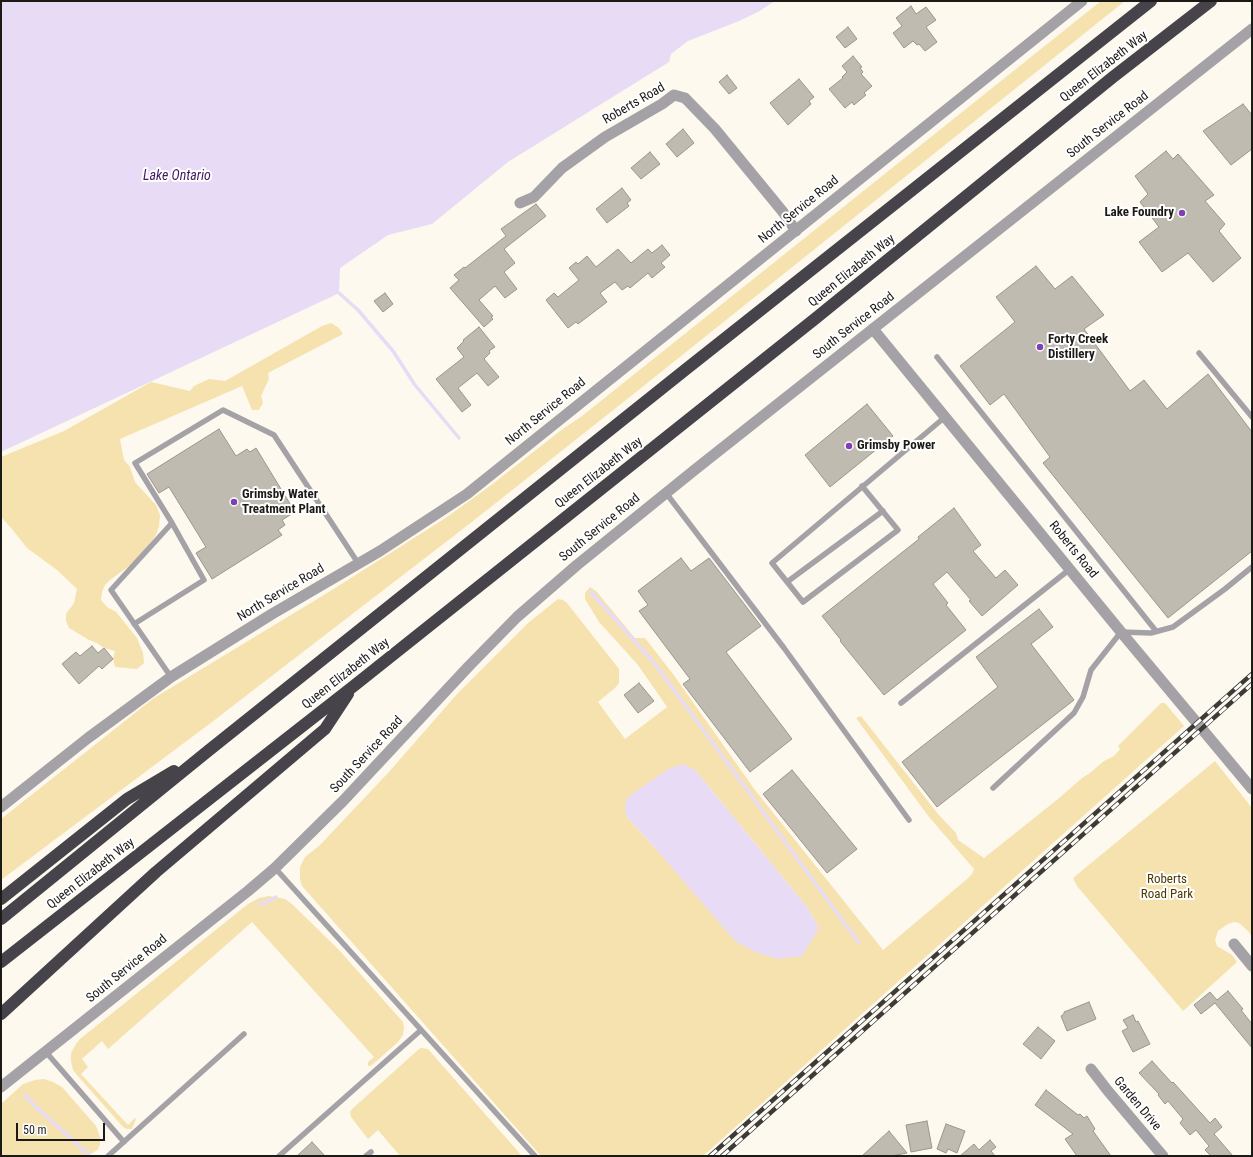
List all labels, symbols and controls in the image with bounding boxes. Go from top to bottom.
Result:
street label: Queen Elizabeth Way [1057,28,1151,106]
street label: Roberts Road [600,80,668,128]
street label: South Service Road [1064,88,1152,162]
water label: Lake Ontario [143,168,211,184]
street label: North Service Road [756,173,842,247]
place label: Lake Foundry [1104,205,1174,221]
marker: Lake Foundry [1177,208,1187,218]
street label: Queen Elizabeth Way [806,231,898,311]
street label: South Service Road [810,289,898,363]
place label: Forty Creek Distillery [1048,332,1108,363]
marker: Forty Creek Distillery [1035,342,1045,352]
street label: North Service Road [503,375,589,449]
street label: Queen Elizabeth Way [552,434,646,512]
place label: Grimsby Power [857,438,935,454]
marker: Grimsby Power [844,441,854,451]
place label: Grimsby Water Treatment Plant [242,487,326,518]
street label: South Service Road [557,491,643,565]
marker: Grimsby Water Treatment Plant [229,497,239,507]
street label: Roberts Road [1045,518,1101,582]
street label: North Service Road [235,561,327,625]
street label: Queen Elizabeth Way [299,635,393,713]
street label: South Service Road [327,713,407,797]
street label: Queen Elizabeth Way [44,835,138,913]
park label: Roberts Road Park [1141,872,1193,903]
street label: South Service Road [84,932,170,1006]
street label: Garden Drive [1110,1074,1164,1134]
scale bar [18,1115,107,1141]
text: 50 m [23,1123,47,1137]

